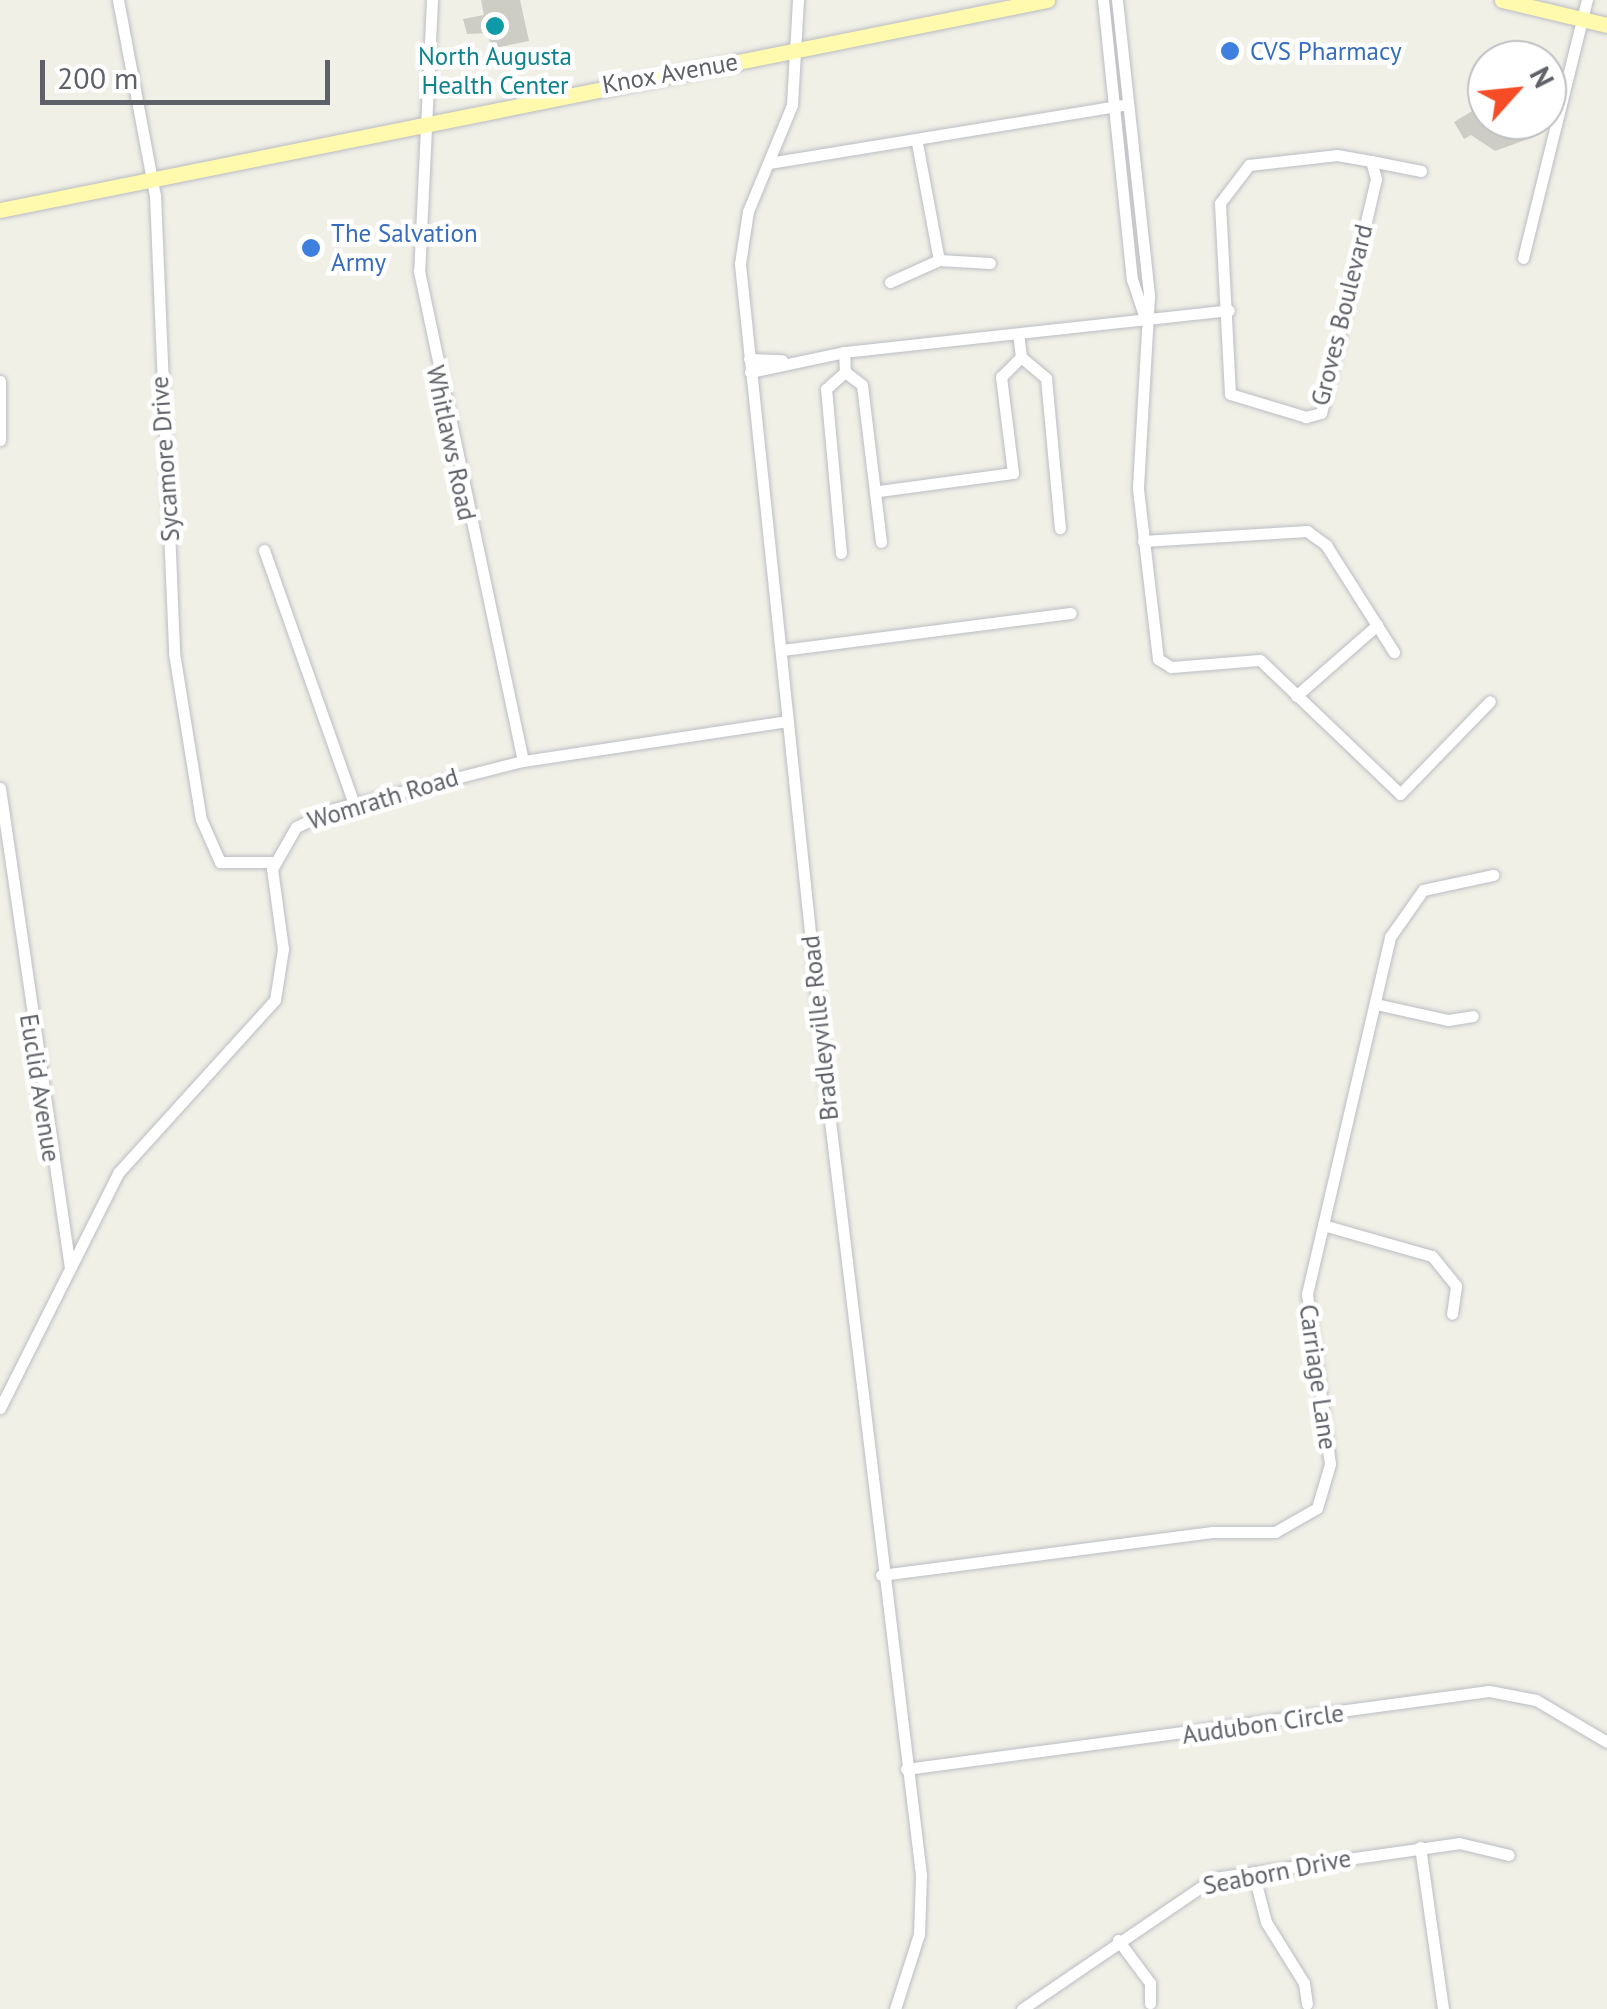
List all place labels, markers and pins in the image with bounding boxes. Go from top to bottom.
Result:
marker: North Augusta Health Center [484,15,506,37]
place label: CVS Pharmacy [1250,36,1402,66]
marker: CVS Pharmacy [1219,40,1241,62]
place label: North Augusta Health Center [418,42,572,101]
place label: The Salvation Army [331,219,478,278]
marker: The Salvation Army [300,237,322,259]

